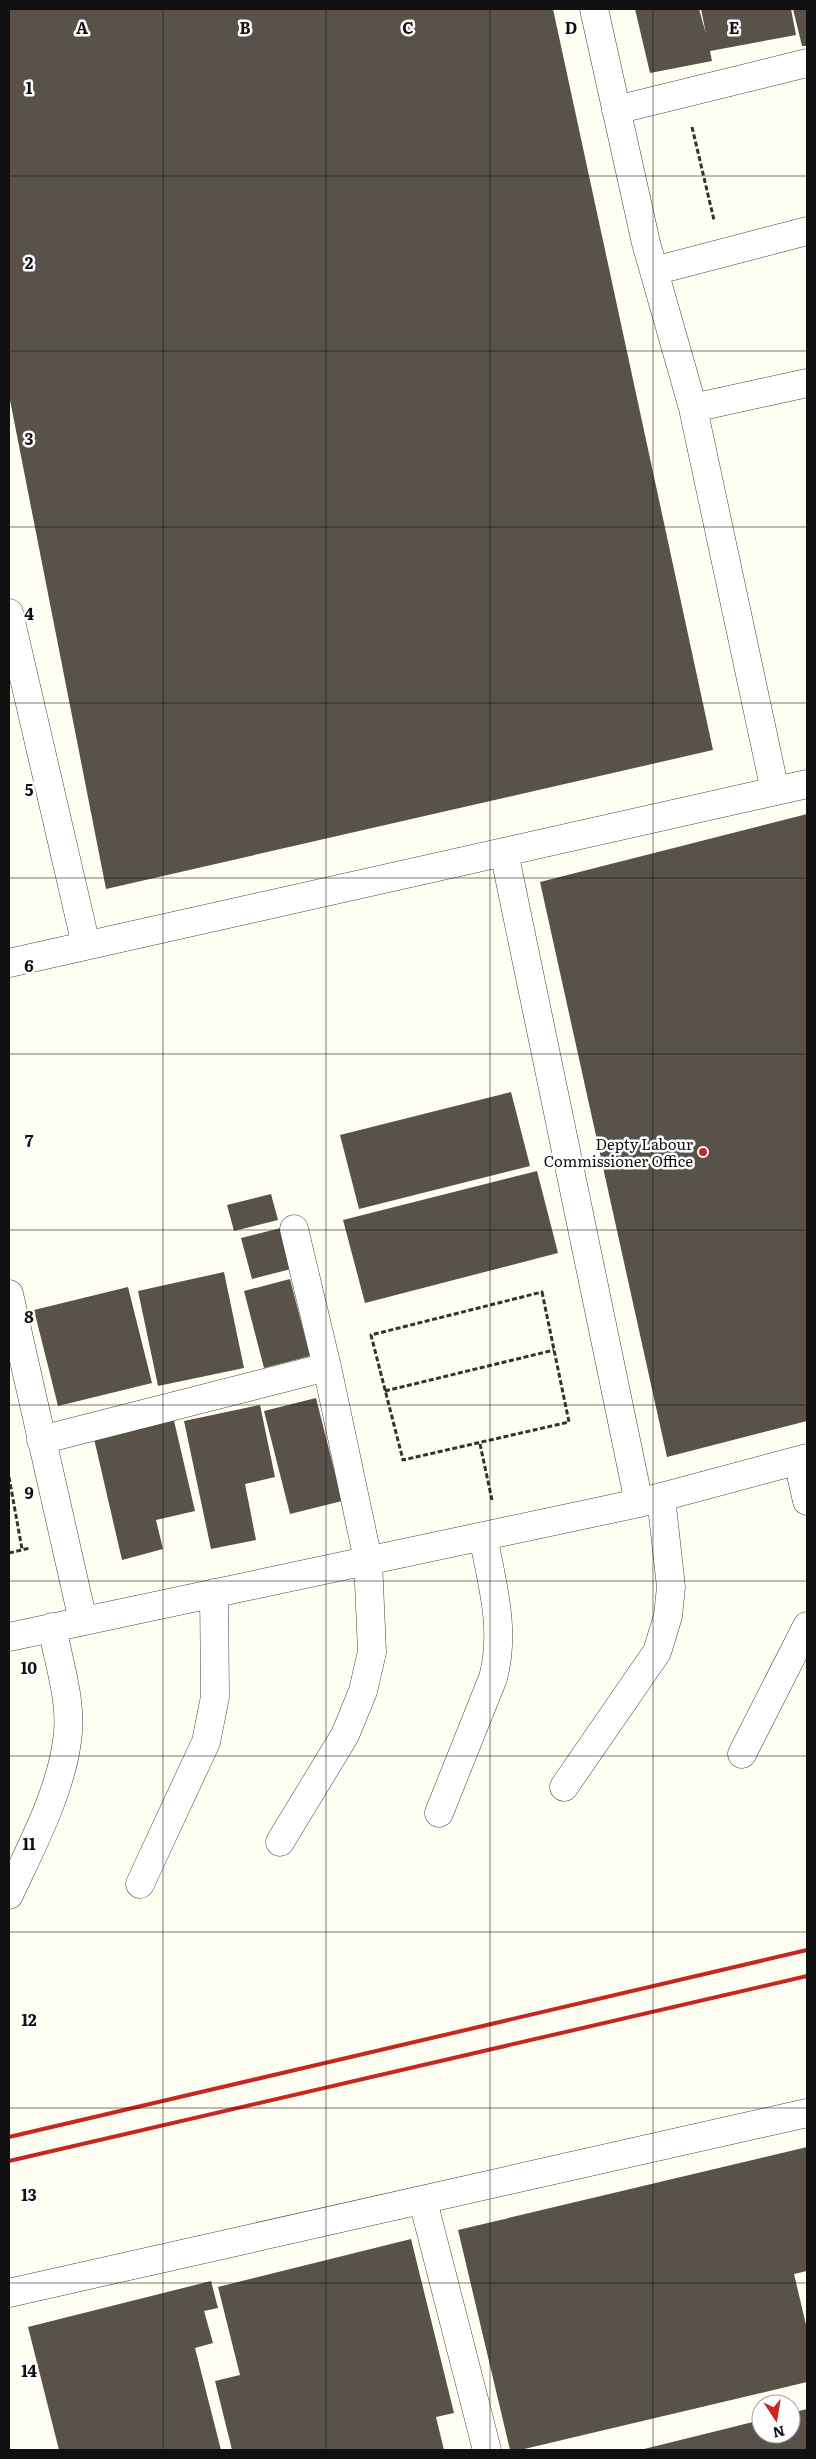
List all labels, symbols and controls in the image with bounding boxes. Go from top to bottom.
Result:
text: A [76,15,88,39]
text: B [239,15,251,39]
text: C [402,15,414,39]
text: D [565,15,577,39]
text: E [729,15,740,39]
text: 1 [26,75,33,99]
text: 2 [25,250,34,274]
text: 3 [25,426,34,450]
text: 4 [24,601,34,625]
text: 5 [25,777,34,801]
text: 6 [24,953,34,977]
text: 7 [25,1128,34,1152]
place label: Depty Labour Commissioner Office [544,1132,693,1172]
marker: Depty Labour Commissioner Office [697,1146,709,1158]
text: 8 [24,1304,34,1328]
text: 9 [24,1480,34,1504]
text: 10 [21,1655,37,1679]
text: 11 [22,1831,36,1855]
text: 12 [21,2007,37,2031]
text: 13 [21,2182,37,2206]
text: 14 [21,2358,37,2382]
north arrow [751,2394,801,2444]
text: N [771,2422,787,2444]

